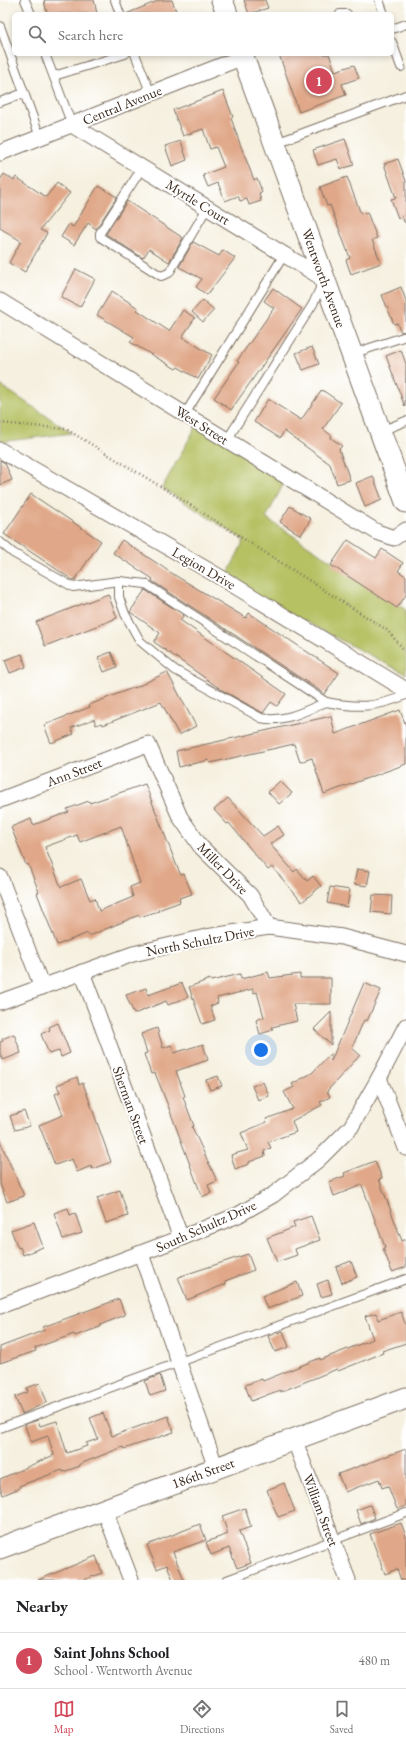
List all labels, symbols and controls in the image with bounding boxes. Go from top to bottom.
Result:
search box [12,12,394,56]
icon: search [26,23,48,45]
text: Search here [58,25,123,44]
pin: 1 [306,66,332,96]
street label: Central Avenue [80,81,165,129]
street label: Myrtle Court [163,175,234,229]
street label: Wentworth Avenue [298,226,350,330]
street label: West Street [172,402,232,449]
street label: Legion Drive [169,543,239,594]
street label: Ann Street [43,753,105,791]
street label: Miller Drive [194,838,253,898]
street label: North Schultz Drive [144,922,256,960]
your location [251,1040,271,1060]
street label: Sherman Street [109,1064,154,1147]
street label: South Schultz Drive [153,1196,259,1256]
street label: 186th Street [169,1453,237,1493]
street label: William Street [299,1471,343,1549]
text: Nearby [16,1595,68,1617]
text: Saint Johns School [54,1643,170,1662]
text: 1 [26,1652,32,1669]
text: 480 m [359,1652,390,1669]
text: School · Wentworth Avenue [54,1662,192,1679]
tab: Map [53,1698,75,1736]
tab: Directions [180,1698,224,1736]
tab: Saved [330,1698,353,1736]

